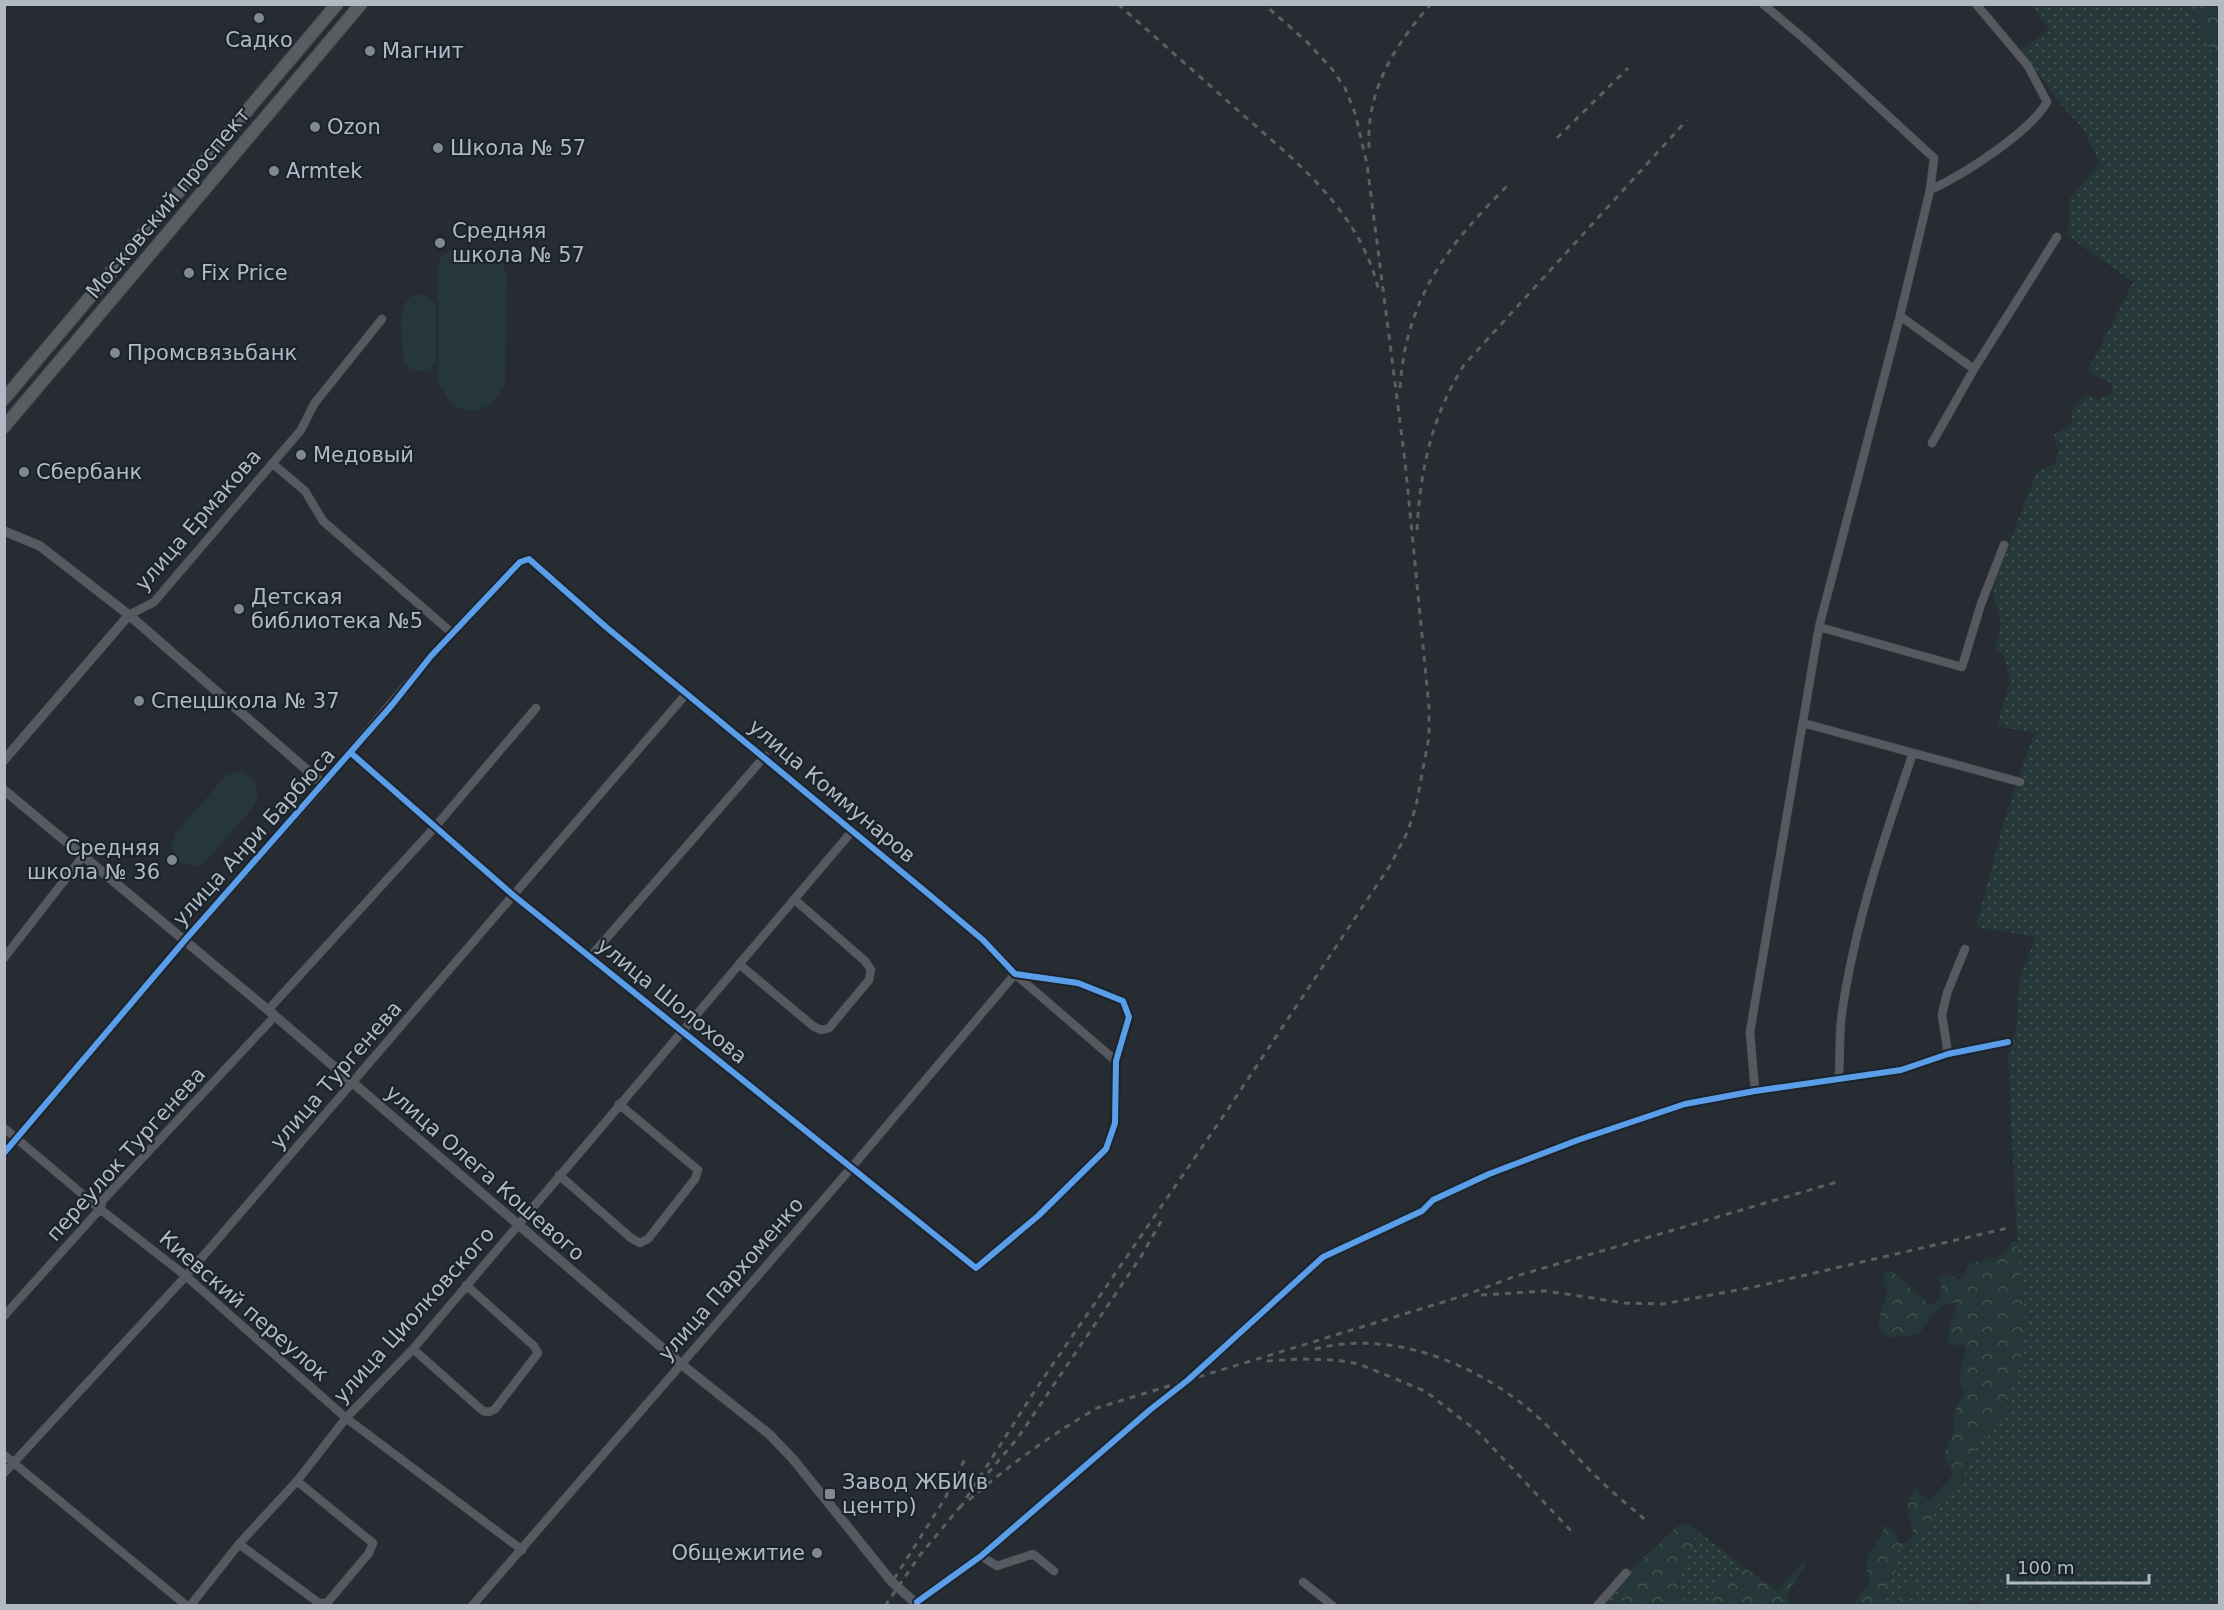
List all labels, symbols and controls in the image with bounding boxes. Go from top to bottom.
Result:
marker: Садко [252,11,266,25]
place label: Садко [225,28,293,52]
place label: Магнит [382,39,464,63]
marker: Магнит [363,44,377,58]
street label: Московский проспект [81,103,255,303]
place label: Ozon [327,115,381,139]
marker: Ozon [308,120,322,134]
place label: Школа № 57 [450,136,586,160]
marker: Школа № 57 [431,141,445,155]
place label: Armtek [286,159,363,183]
marker: Armtek [267,164,281,178]
place label: Средняя школа № 57 [452,219,585,267]
marker: Средняя школа № 57 [433,236,447,250]
place label: Fix Price [201,261,288,285]
marker: Fix Price [182,266,196,280]
place label: Промсвязьбанк [127,341,297,365]
marker: Промсвязьбанк [108,346,122,360]
place label: Медовый [313,443,414,467]
street label: улица Ермакова [130,444,266,596]
marker: Медовый [294,448,308,462]
place label: Сбербанк [36,460,142,484]
marker: Сбербанк [17,465,31,479]
place label: Детская библиотека №5 [251,585,423,633]
marker: Детская библиотека №5 [232,602,246,616]
place label: Спецшкола № 37 [151,689,340,713]
marker: Спецшкола № 37 [132,694,146,708]
street label: улица Коммунаров [744,714,920,868]
street label: улица Анри Барбюса [168,743,340,931]
place label: Средняя школа № 36 [27,836,160,884]
marker: Средняя школа № 36 [165,853,179,867]
street label: улица Шолохова [592,933,752,1069]
street label: улица Тургенева [265,996,407,1154]
street label: переулок Тургенева [42,1062,210,1246]
street label: улица Олега Кошевого [381,1080,589,1266]
street label: улица Пархоменко [654,1192,808,1366]
street label: улица Циолковского [329,1222,499,1408]
street label: Киевский переулок [154,1226,334,1386]
place label: Завод ЖБИ(в центр) [842,1470,988,1518]
marker: Завод ЖБИ(в центр) [823,1487,837,1501]
place label: Общежитие [671,1541,805,1565]
marker: Общежитие [810,1546,824,1560]
scale bar [2008,1547,2149,1585]
text: 100 m [2017,1557,2075,1578]

